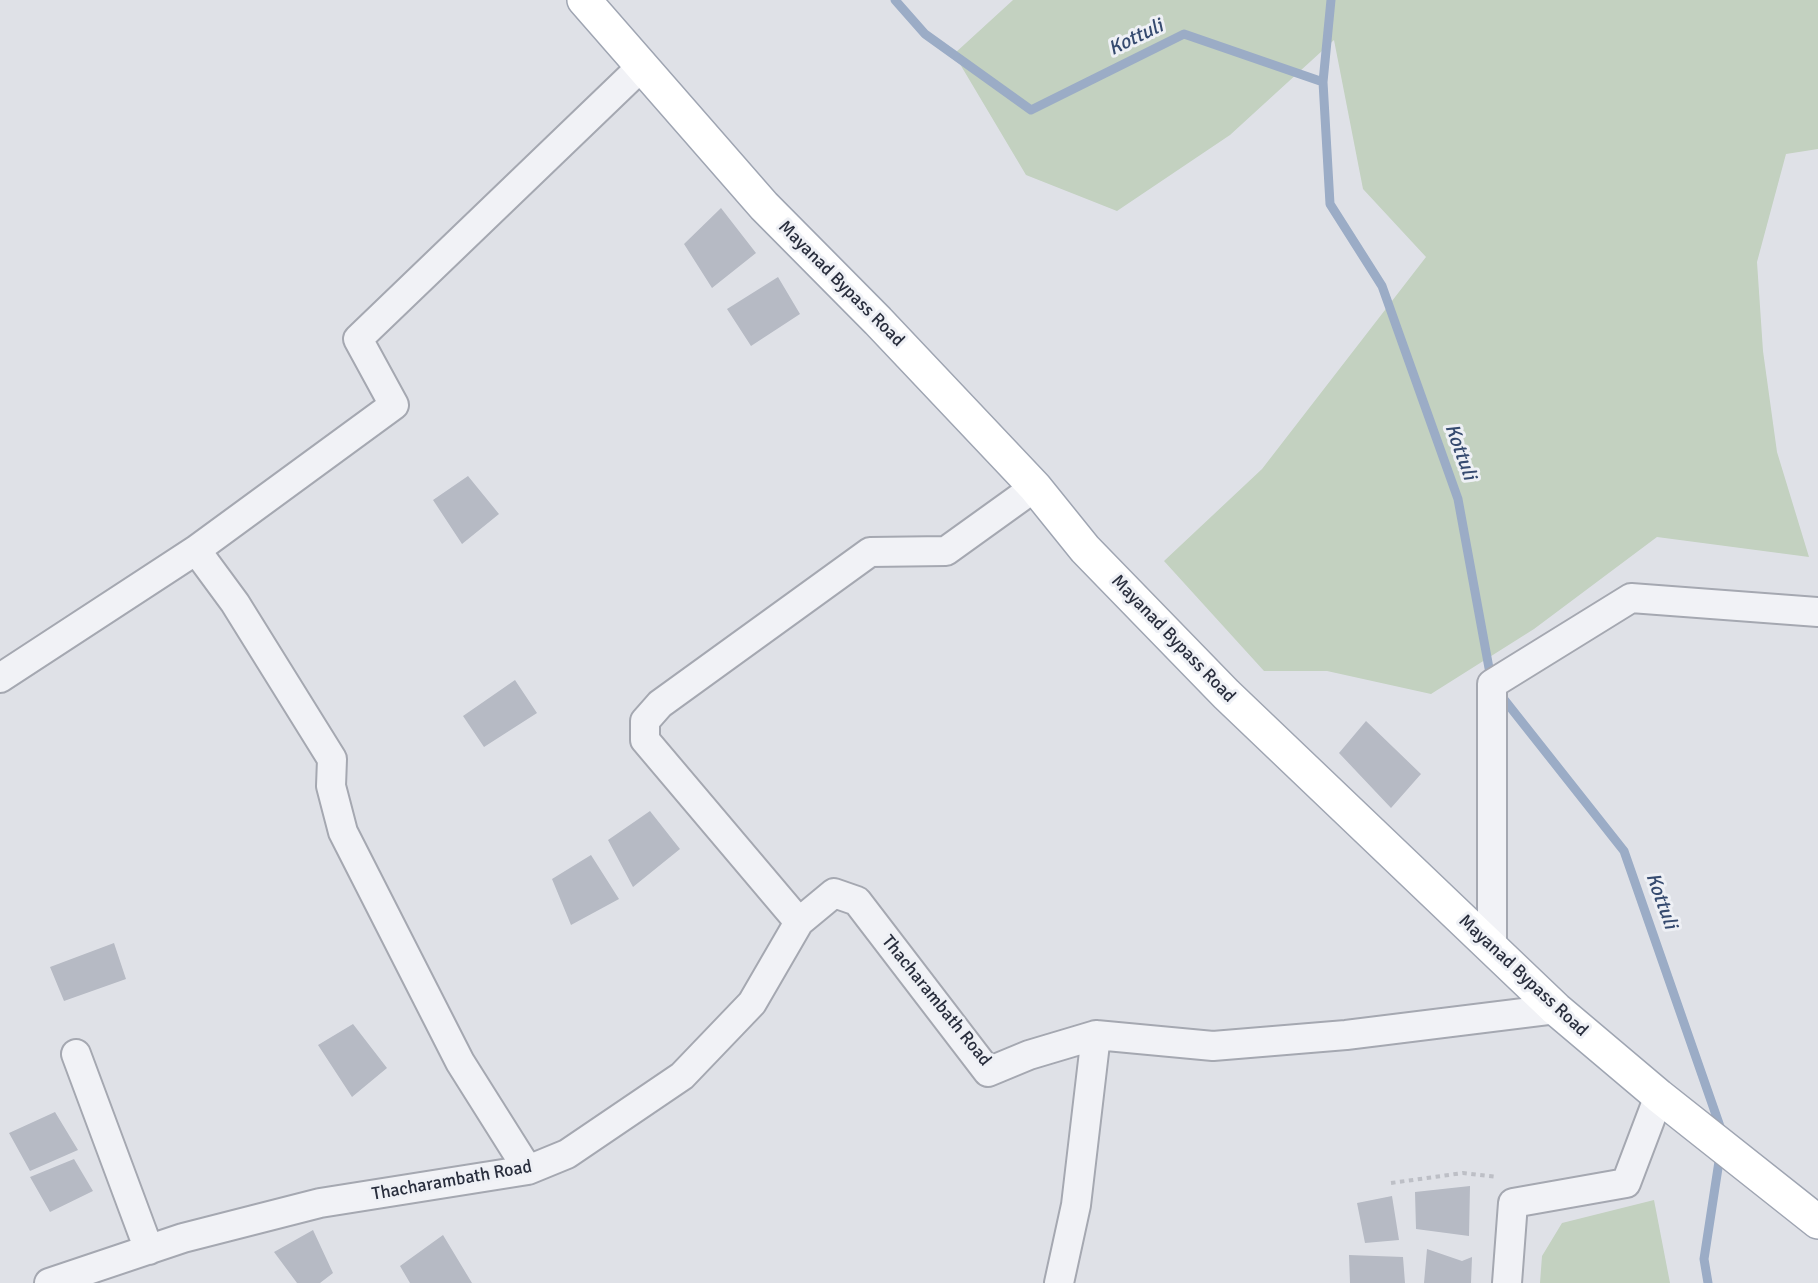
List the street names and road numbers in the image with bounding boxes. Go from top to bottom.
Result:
street label: Mayanad Bypass Road [774,217,908,351]
street label: Mayanad Bypass Road [1107,571,1239,707]
street label: Mayanad Bypass Road [1454,910,1592,1042]
street label: Thacharambath Road [877,931,995,1071]
street label: Thacharambath Road [370,1156,534,1206]

